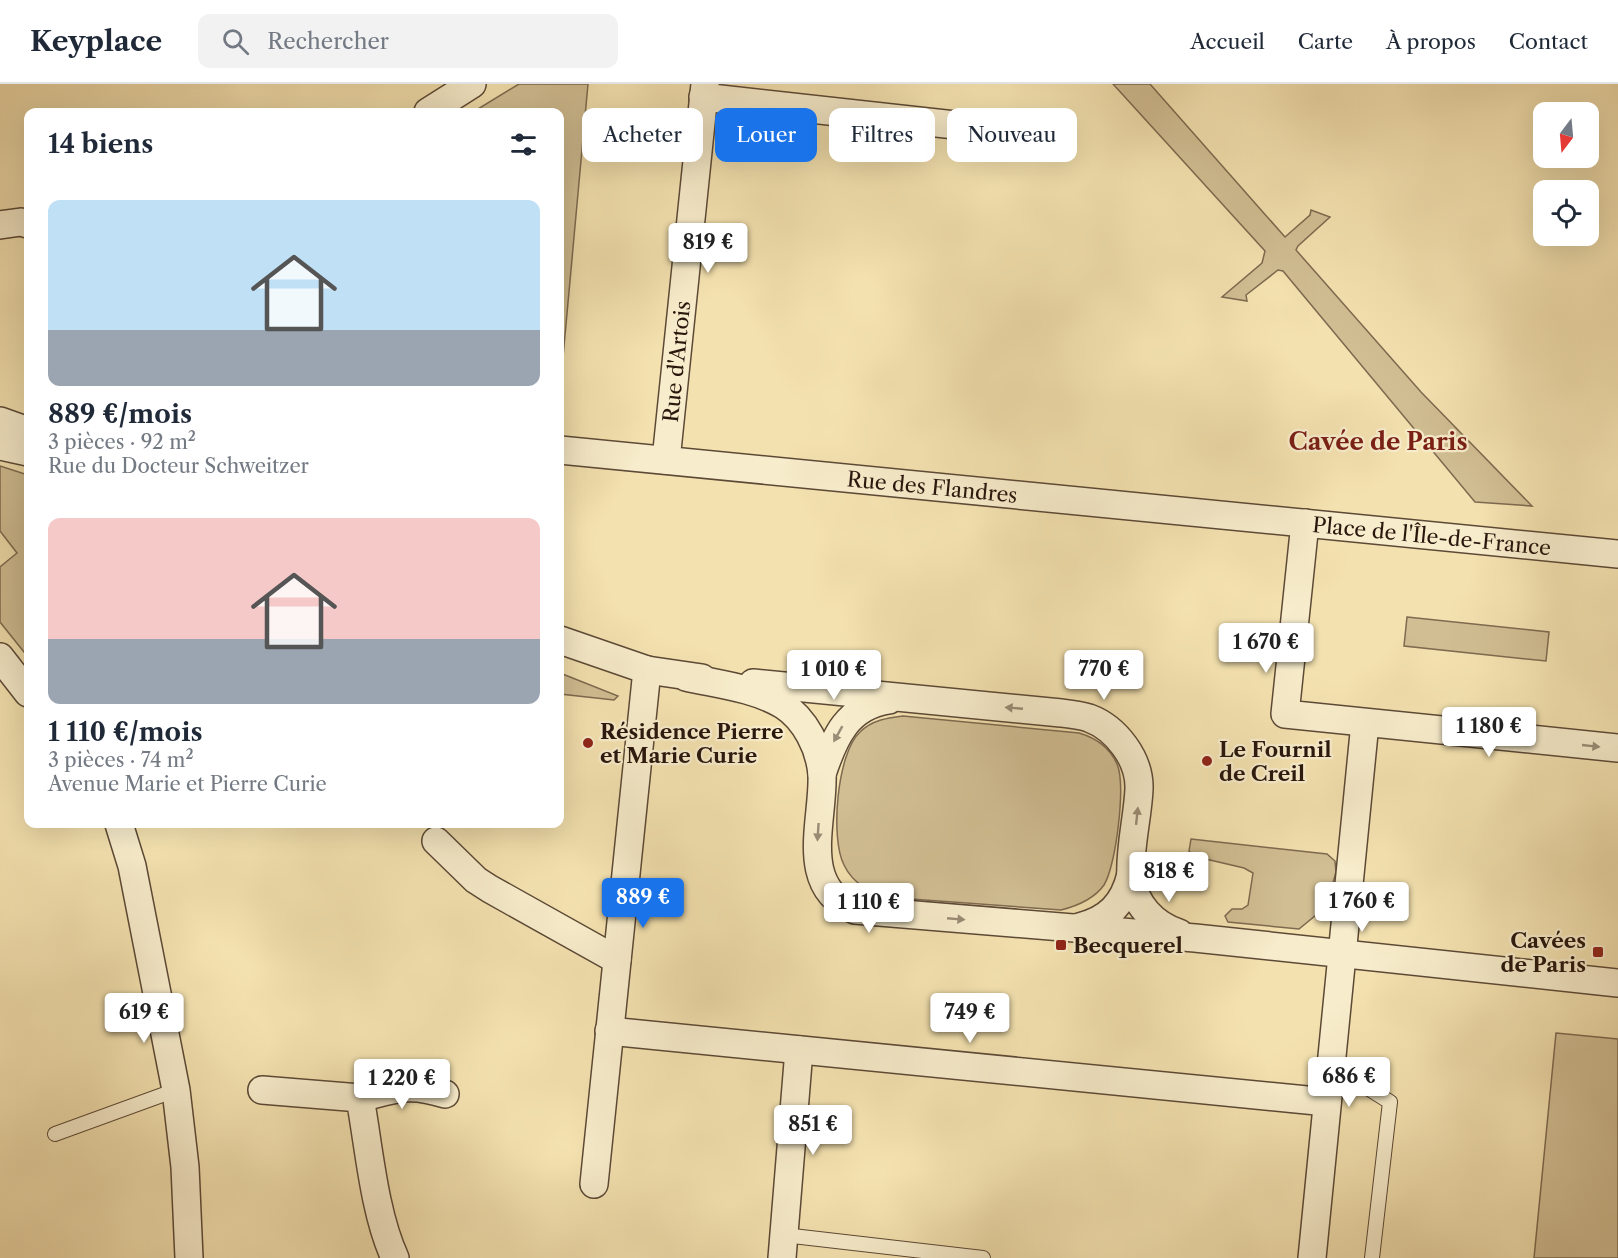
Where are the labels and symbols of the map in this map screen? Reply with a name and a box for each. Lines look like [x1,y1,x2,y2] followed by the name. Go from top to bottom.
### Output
[1533,102,1599,168] north arrow
[666,223,750,274] pin: 819 €
[657,300,695,424] street label: Rue d'Artois
[1288,427,1468,456] district label: Cavée de Paris
[846,466,1019,507] street label: Rue des Flandres
[1311,512,1552,560] street label: Place de l'Île-de-France
[1211,623,1321,674] pin: 1 670 €
[779,650,889,701] pin: 1 010 €
[1062,650,1146,701] pin: 770 €
[1005,703,1024,713] one-way arrow
[1434,707,1544,758] pin: 1 180 €
[600,719,783,768] place label: Résidence Pierre et Marie Curie
[833,725,843,742] one-way arrow
[581,736,595,750] marker: Résidence Pierre et Marie Curie
[1219,737,1332,786] place label: Le Fournil de Creil
[1581,741,1600,751] one-way arrow
[1200,754,1214,768] marker: Le Fournil de Creil
[1132,807,1142,826] one-way arrow
[813,823,822,842] one-way arrow
[1127,852,1211,903] pin: 818 €
[601,878,685,929] pin: 889 €
[1307,882,1417,933] pin: 1 760 €
[814,883,924,934] pin: 1 110 €
[947,914,966,924] one-way arrow
[1501,928,1586,977] place label: Cavées de Paris
[1073,933,1183,958] place label: Becquerel
[1054,938,1068,952] marker: Becquerel
[1591,945,1605,959] marker: Cavées de Paris
[102,993,186,1044] pin: 619 €
[928,993,1012,1044] pin: 749 €
[1307,1057,1391,1108] pin: 686 €
[347,1059,457,1110] pin: 1 220 €
[771,1105,855,1156] pin: 851 €

